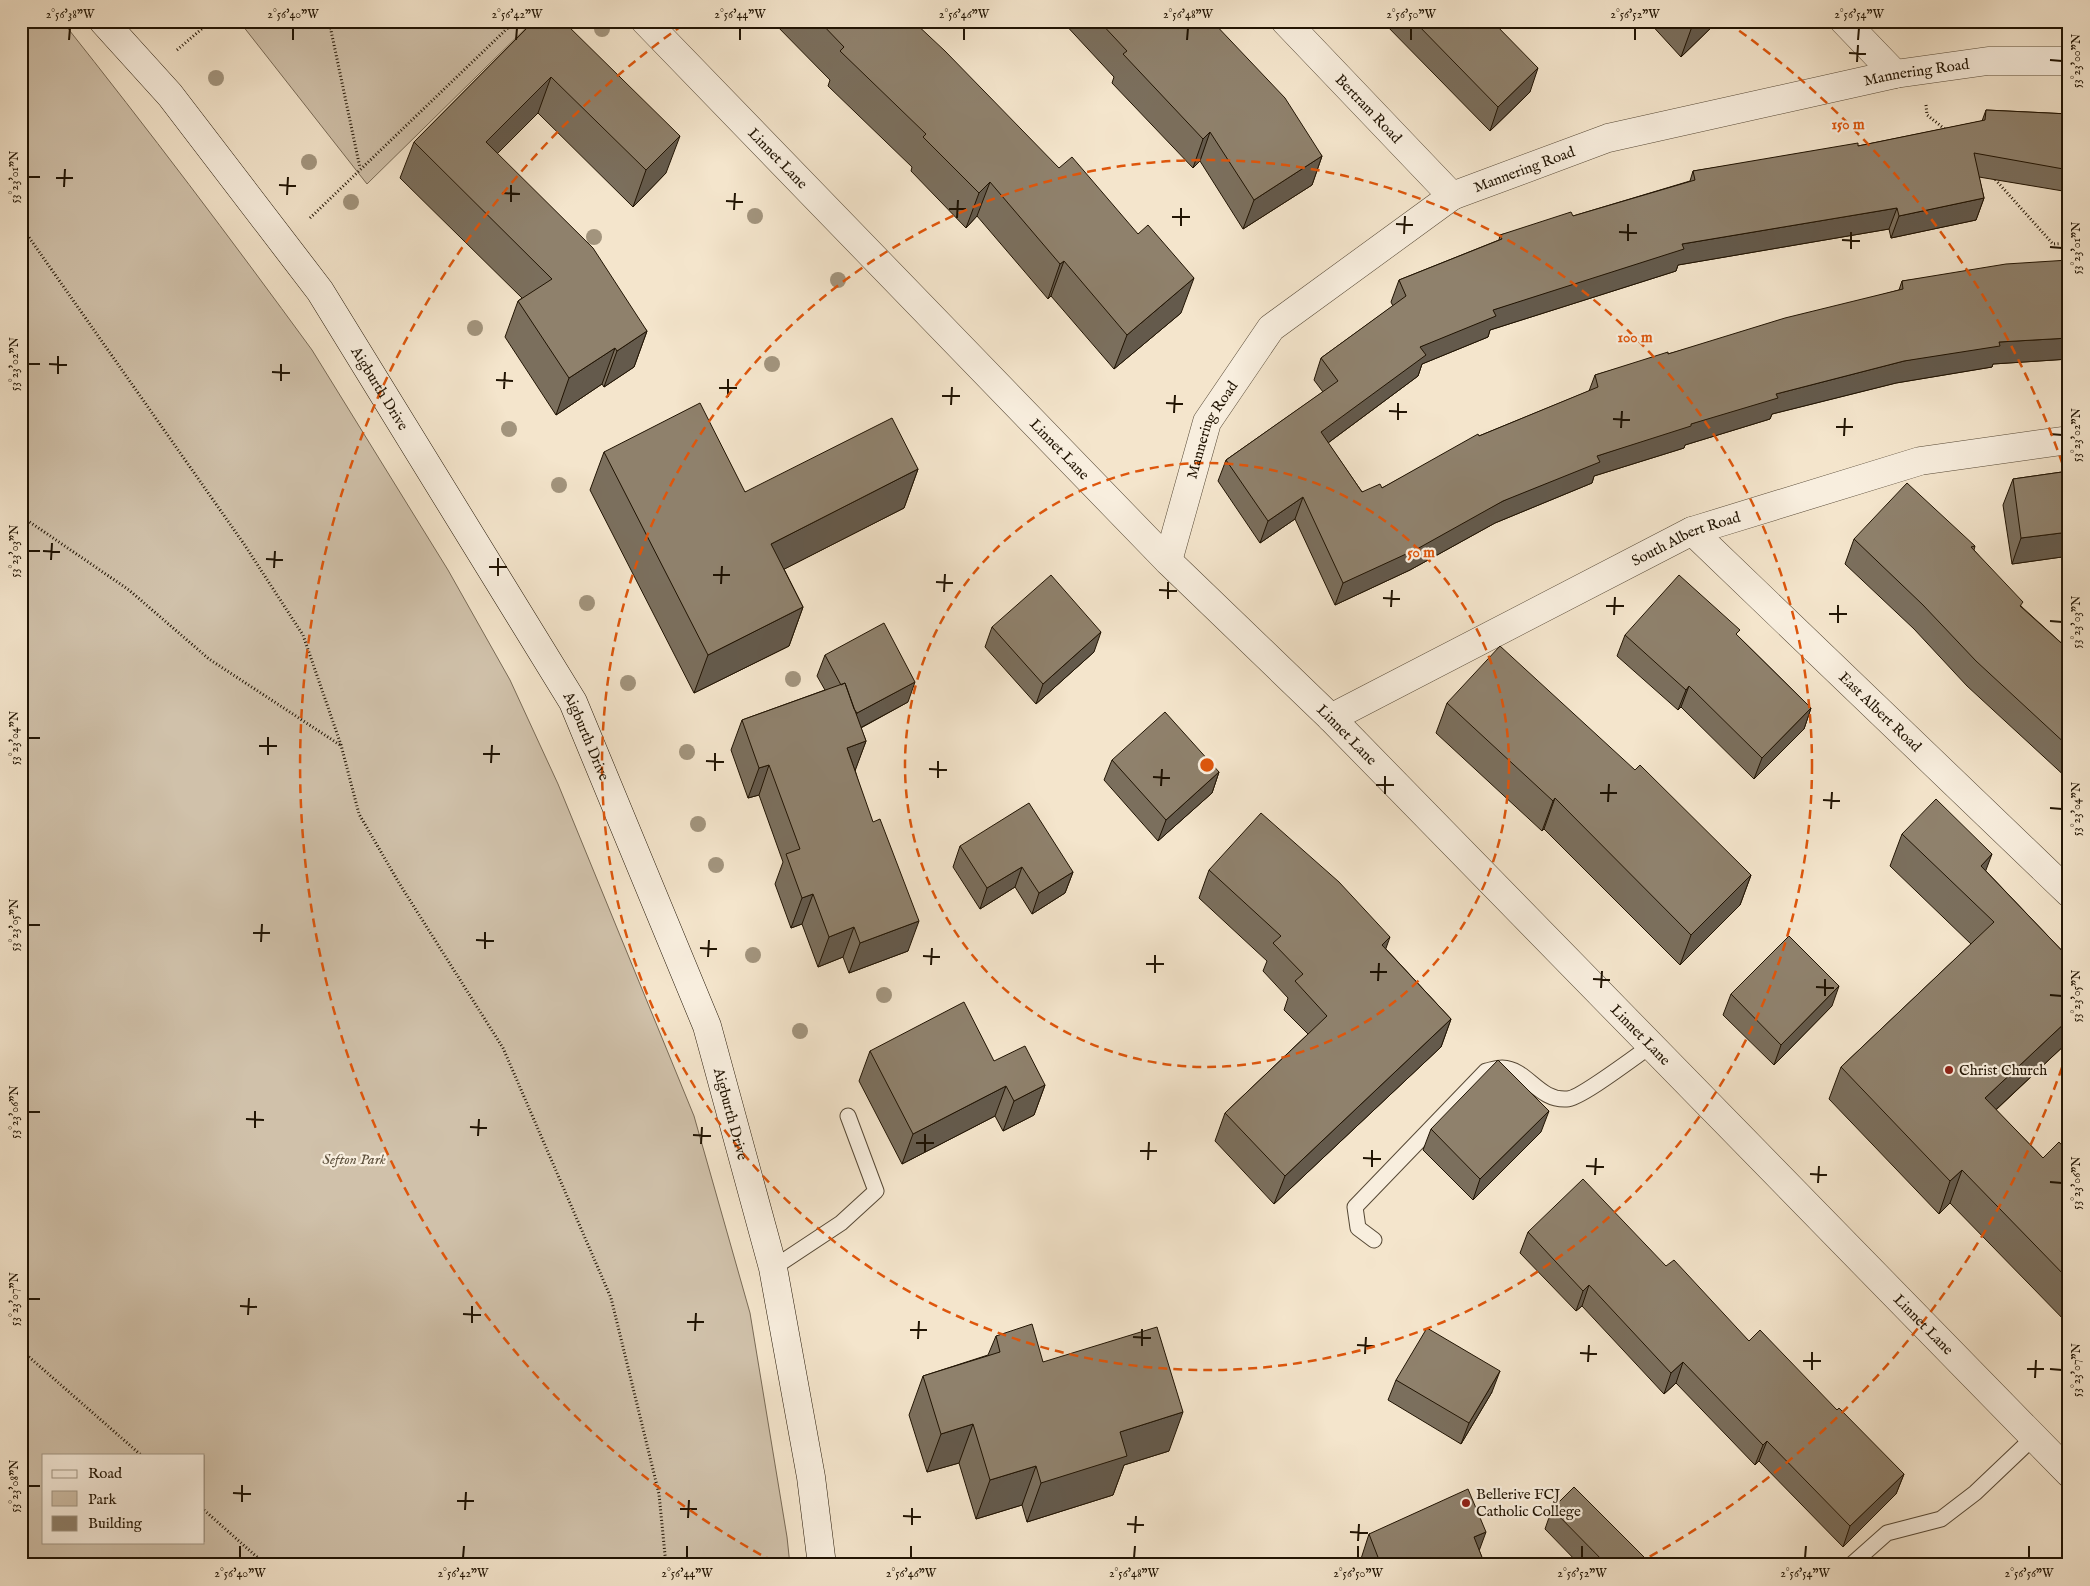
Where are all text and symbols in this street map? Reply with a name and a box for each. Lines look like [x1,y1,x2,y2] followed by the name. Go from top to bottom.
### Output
[46,7,95,22] text: 2°56'38"W
[267,7,319,22] text: 2°56'40"W
[491,7,543,22] text: 2°56'42"W
[714,7,766,22] text: 2°56'44"W
[939,7,990,22] text: 2°56'46"W
[1163,7,1214,22] text: 2°56'48"W
[1386,7,1436,22] text: 2°56'50"W
[1610,7,1660,22] text: 2°56'52"W
[1834,7,1884,22] text: 2°56'54"W
[2069,33,2084,88] text: 53°23'00"N
[1862,55,1971,91] street label: Mannering Road
[1331,70,1406,148] street label: Bertram Road
[1831,115,1865,134] text: 150 m
[744,124,812,193] street label: Linnet Lane
[1471,142,1578,197] street label: Mannering Road
[7,150,22,203] text: 53°23'01"N
[2069,221,2084,274] text: 53°23'01"N
[1617,328,1653,347] text: 100 m
[7,336,22,391] text: 53°23'02"N
[346,342,413,434] street label: Aigburth Drive
[1183,377,1243,481] street label: Mannering Road
[2069,407,2084,462] text: 53°23'02"N
[1025,415,1093,484] street label: Linnet Lane
[1628,507,1744,571] street label: South Albert Road
[7,524,22,577] text: 53°23'03"N
[1407,543,1435,562] text: 50 m
[2069,595,2084,648] text: 53°23'03"N
[1835,668,1926,757] street label: East Albert Road
[558,687,614,784] street label: Aigburth Drive
[1312,700,1381,769] street label: Linnet Lane
[7,710,22,765] text: 53°23'04"N
[1198,756,1216,774] centre of rings
[2069,781,2084,836] text: 53°23'04"N
[7,898,22,951] text: 53°23'05"N
[2069,969,2084,1022] text: 53°23'05"N
[1606,1001,1674,1070] street label: Linnet Lane
[1959,1061,2047,1080] place label: Christ Church
[1943,1064,1955,1076] marker: Christ Church
[709,1065,752,1162] street label: Aigburth Drive
[7,1085,22,1139] text: 53°23'06"N
[322,1150,386,1169] park label: Sefton Park
[2069,1156,2084,1210] text: 53°23'06"N
[7,1271,22,1326] text: 53°23'07"N
[1889,1290,1958,1359] street label: Linnet Lane
[2069,1342,2084,1397] text: 53°23'07"N
[42,1454,205,1544] legend
[7,1459,22,1513] text: 53°23'08"N
[88,1464,123,1483] text: Road
[1476,1485,1581,1521] place label: Bellerive FCJ Catholic College
[88,1490,118,1509] text: Park
[1460,1497,1472,1509] marker: Bellerive FCJ Catholic College
[88,1514,143,1533] text: Building
[214,1566,266,1581] text: 2°56'40"W
[437,1566,489,1581] text: 2°56'42"W
[661,1566,713,1581] text: 2°56'44"W
[886,1566,937,1581] text: 2°56'46"W
[1109,1566,1160,1581] text: 2°56'48"W
[1333,1566,1383,1581] text: 2°56'50"W
[1557,1566,1607,1581] text: 2°56'52"W
[1780,1566,1830,1581] text: 2°56'54"W
[2005,1566,2054,1581] text: 2°56'56"W

